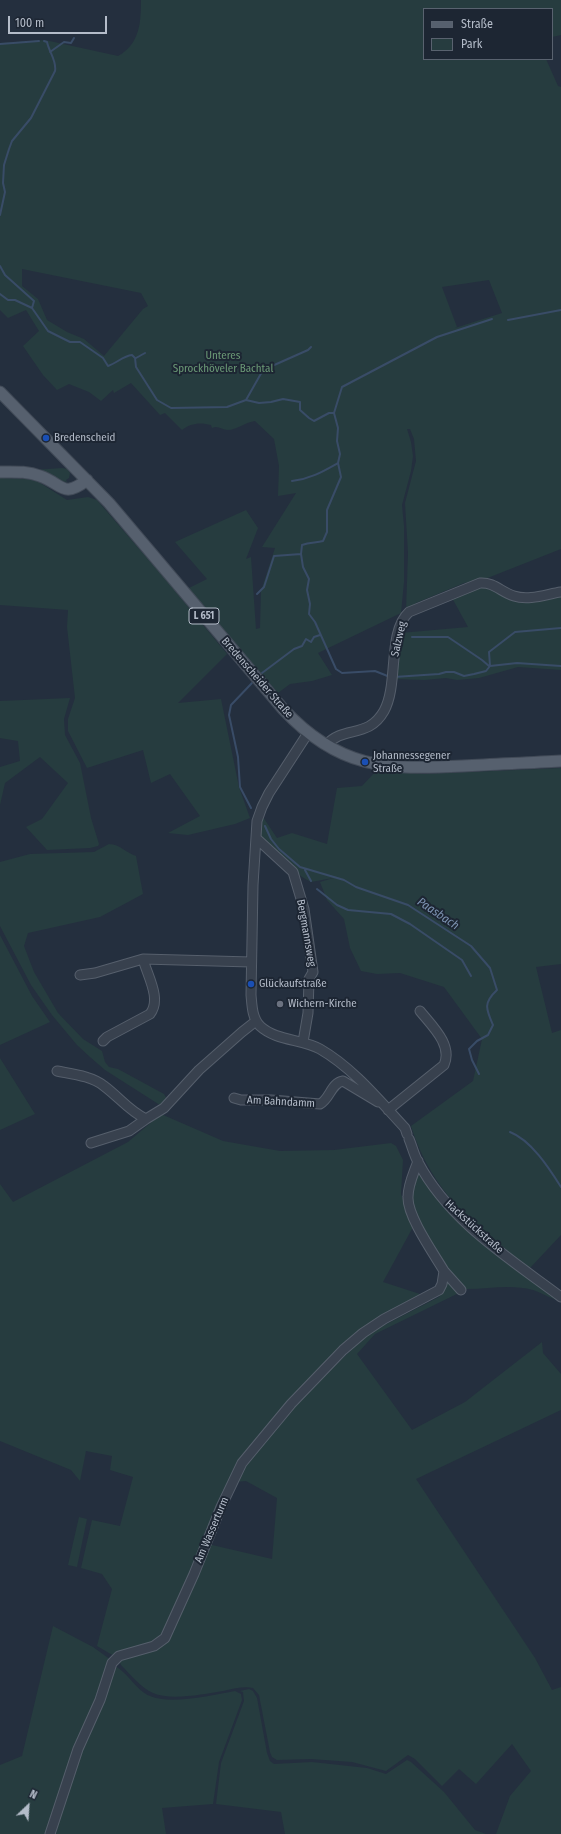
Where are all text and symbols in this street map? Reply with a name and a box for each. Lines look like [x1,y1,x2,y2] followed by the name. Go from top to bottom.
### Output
[10,8,109,34] scale bar
[423,8,553,60] legend
[15,16,44,30] text: 100 m
[461,17,493,31] text: Straße
[461,37,482,51] text: Park
[173,349,273,375] park label: Unteres Sprockhöveler Bachtal
[54,431,115,445] place label: Bredenscheid
[41,433,51,443] marker: Bredenscheid
[189,608,219,624] road number: L 651
[389,620,409,658] street label: Salzweg
[218,635,296,721] street label: Bredenscheider Straße
[373,749,450,775] place label: Johannessegener Straße
[360,757,370,767] marker: Johannessegener Straße
[414,895,462,933] water label: Paasbach
[294,898,318,968] street label: Bergmannsweg
[259,977,327,991] place label: Glückaufstraße
[246,979,256,989] marker: Glückaufstraße
[288,997,357,1011] place label: Wichern-Kirche
[275,999,285,1009] marker: Wichern-Kirche
[247,1094,315,1110] street label: Am Bahndamm
[442,1197,506,1257] street label: Hackstückstraße
[192,1495,232,1565] street label: Am Wasserturm
[8,1786,48,1826] north arrow
[28,1787,39,1802] text: N

